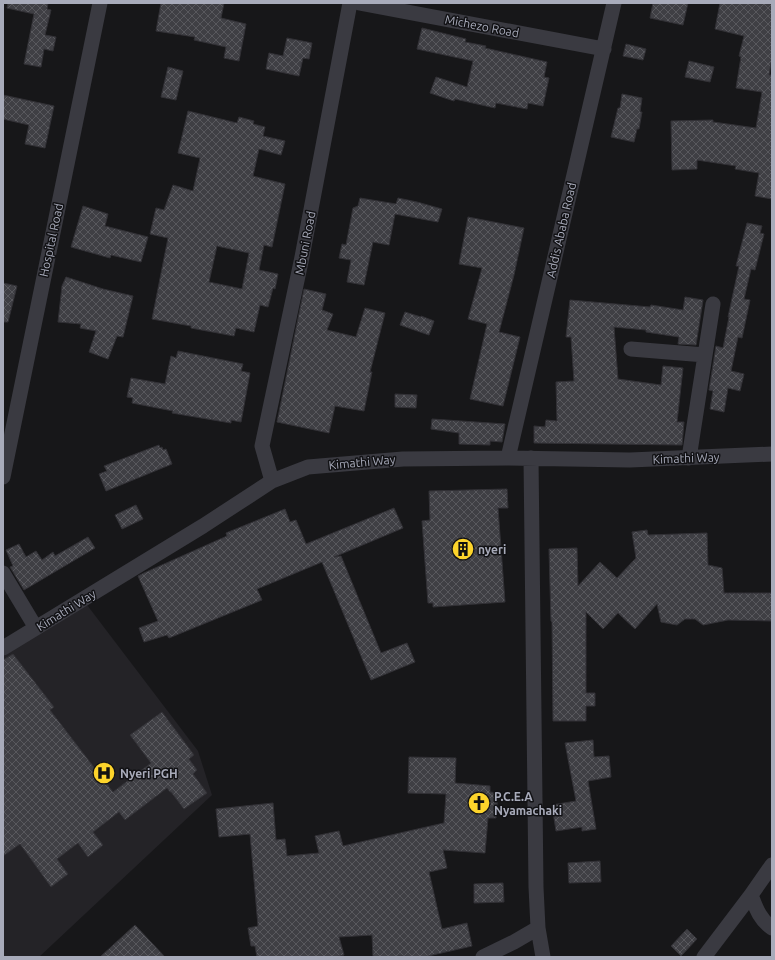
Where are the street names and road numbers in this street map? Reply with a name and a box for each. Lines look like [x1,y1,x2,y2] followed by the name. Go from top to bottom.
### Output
[444,12,520,40] street label: Michezo Road
[544,181,578,279] street label: Addis Ababa Road
[37,202,65,278] street label: Hospital Road
[292,210,318,276] street label: Mbuni Road
[652,450,720,466] street label: Kimathi Way
[328,453,396,471] street label: Kimathi Way
[34,587,98,633] street label: Kimathi Way

